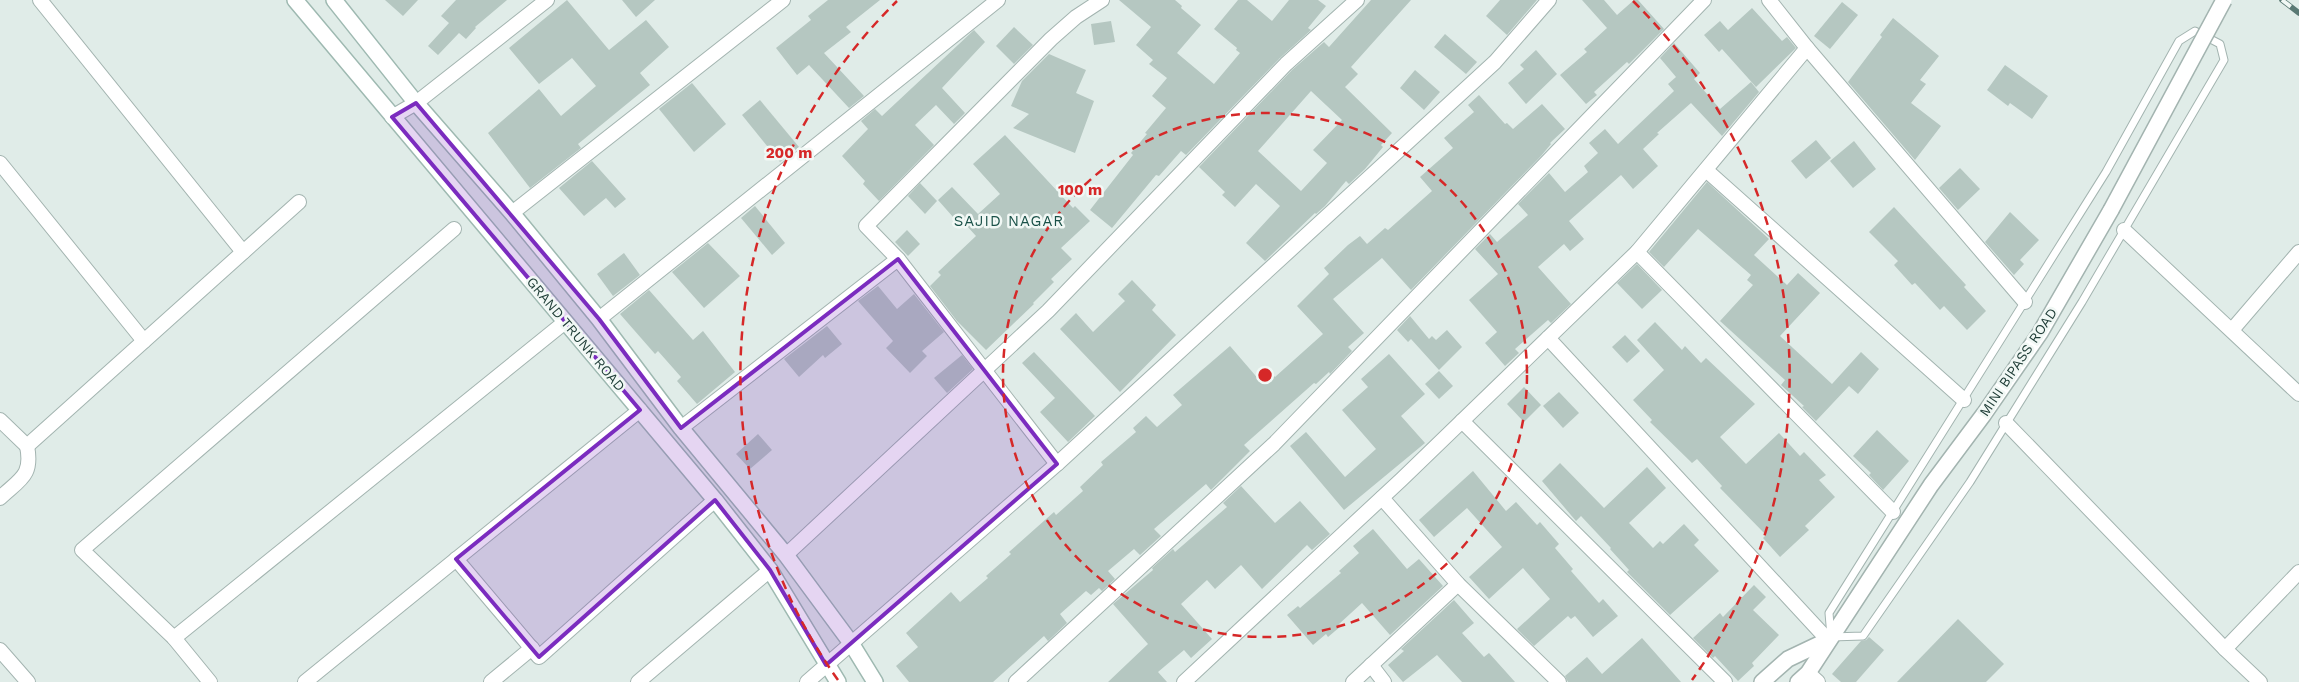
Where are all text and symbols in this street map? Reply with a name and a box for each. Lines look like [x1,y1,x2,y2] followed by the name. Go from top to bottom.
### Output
[766,144,812,162] text: 200 m
[1058,181,1102,199] text: 100 m
[954,212,1064,230] district label: SAJID NAGAR
[524,274,628,394] street label: GRAND TRUNK ROAD
[1976,305,2060,419] street label: MINI BIPASS ROAD
[1256,366,1274,384] centre of rings

